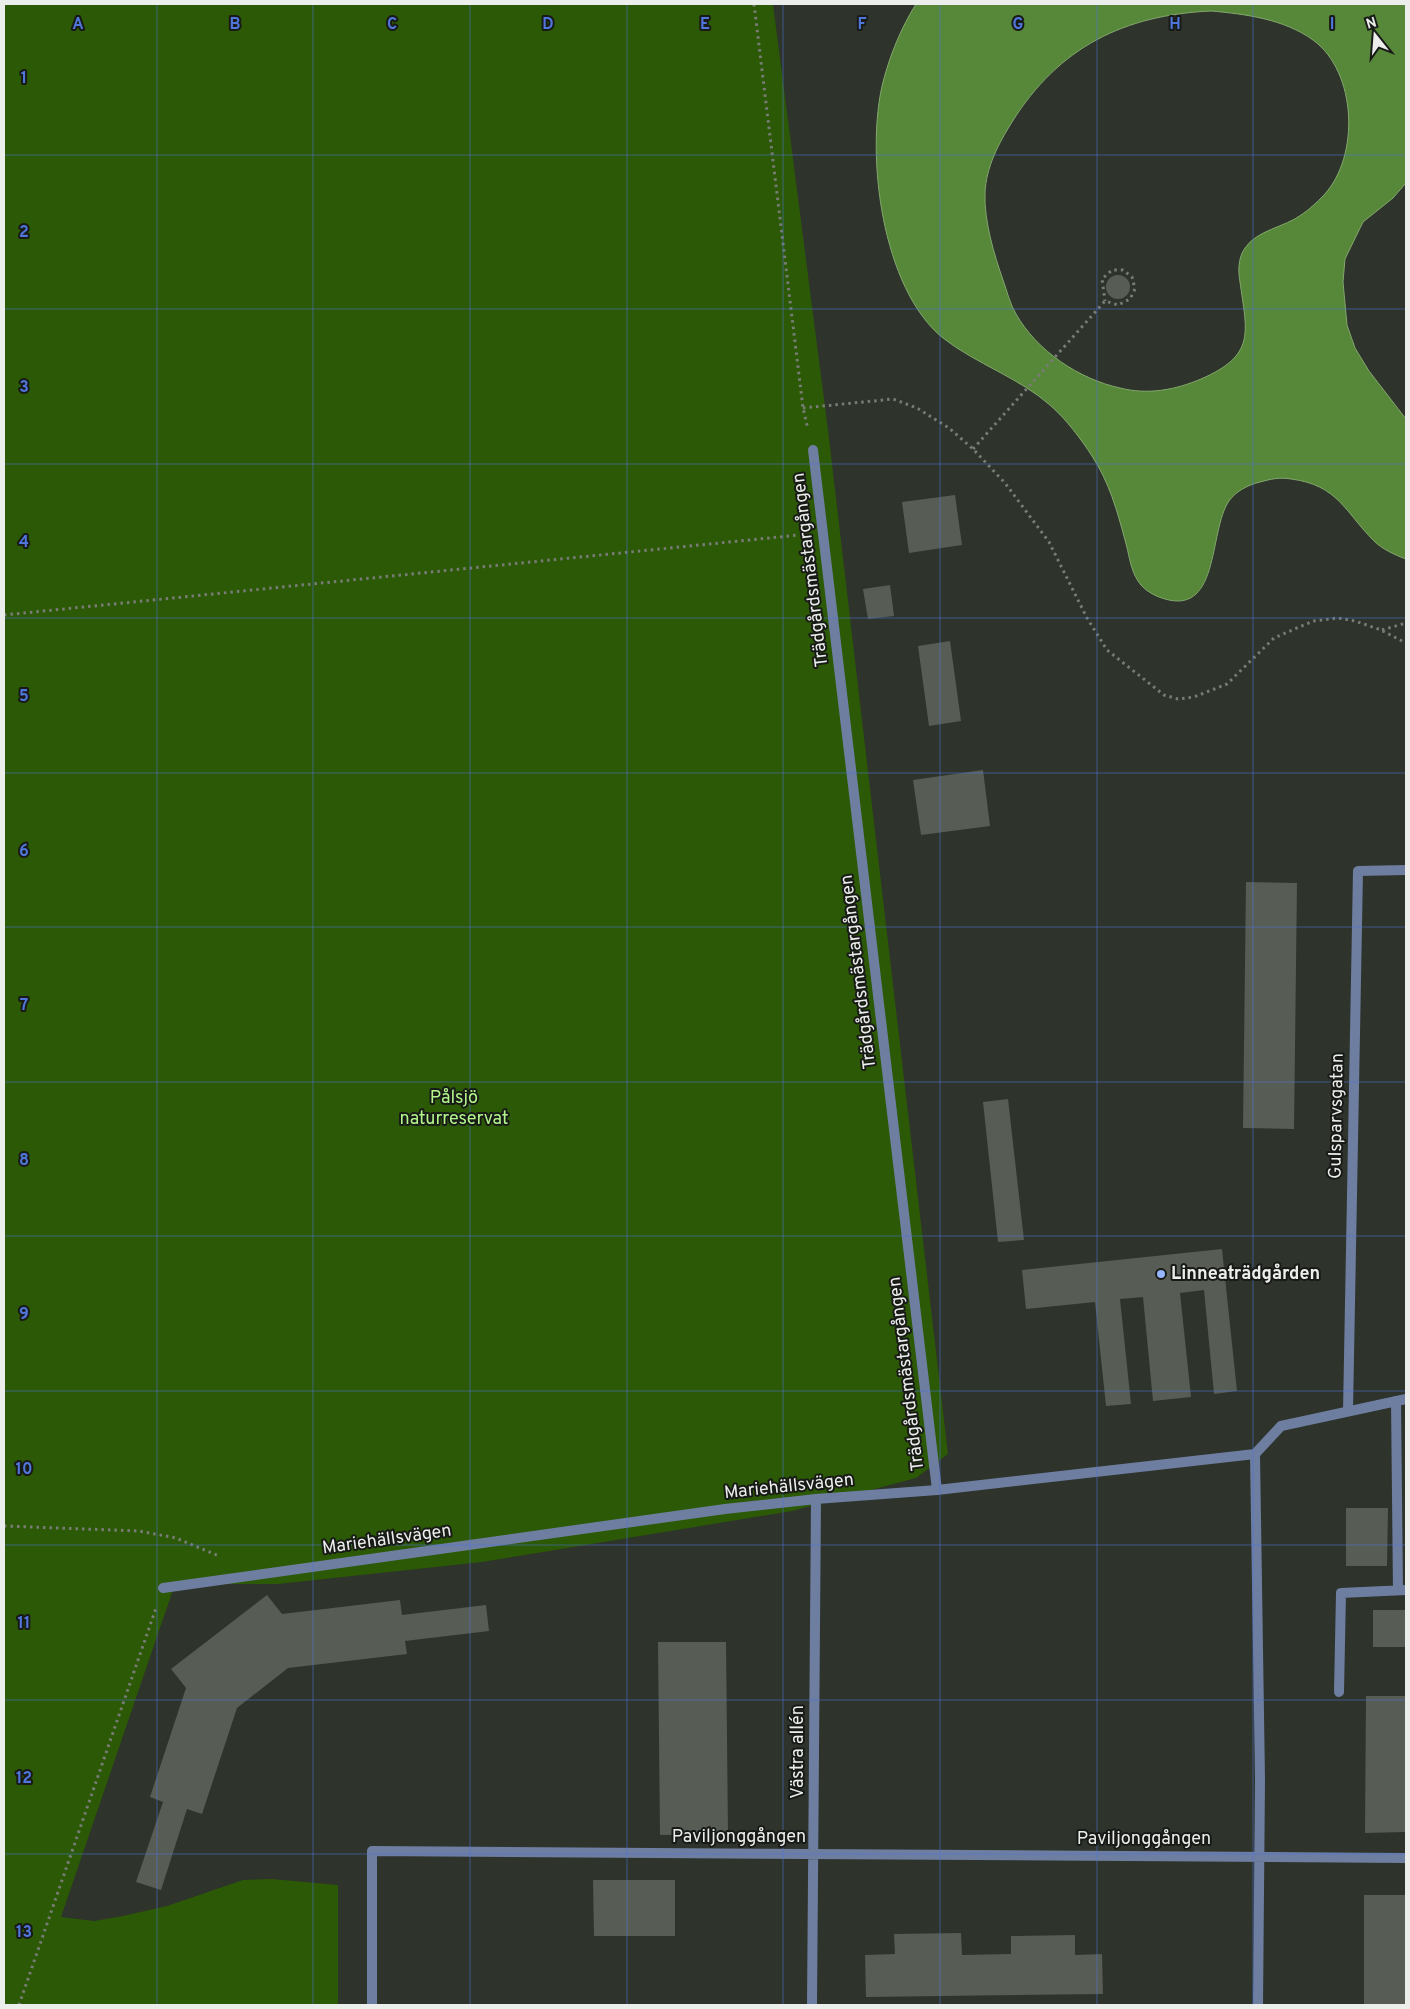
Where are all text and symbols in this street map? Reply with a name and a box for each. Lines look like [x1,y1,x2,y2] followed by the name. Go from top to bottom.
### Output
[1350,10,1400,60] north arrow
[1364,14,1379,34] text: N
[72,15,84,35] text: A
[229,15,241,35] text: B
[387,15,397,35] text: C
[542,15,554,35] text: D
[700,15,710,35] text: E
[857,15,867,35] text: F
[1013,15,1023,35] text: G
[1169,15,1181,35] text: H
[1330,15,1334,35] text: I
[21,69,27,89] text: 1
[19,223,29,243] text: 2
[19,378,29,398] text: 3
[788,471,834,669] street label: Trädgårdsmästargången
[19,533,29,553] text: 4
[19,687,29,707] text: 5
[19,842,29,862] text: 6
[836,873,882,1071] street label: Trädgårdsmästargången
[20,996,28,1016] text: 7
[1324,1053,1350,1179] street label: Gulsparvsgatan
[399,1087,509,1131] park label: Pålsjö naturreservat
[19,1151,29,1171] text: 8
[1171,1263,1320,1286] place label: Linneaträdgården
[1155,1268,1167,1280] marker: Linneaträdgården
[884,1275,930,1473] street label: Trädgårdsmästargången
[19,1305,29,1325] text: 9
[16,1460,32,1480] text: 10
[723,1469,855,1505] street label: Mariehällsvägen
[321,1520,453,1560] street label: Mariehällsvägen
[18,1614,30,1634] text: 11
[787,1705,810,1799] street label: Västra allén
[16,1769,32,1789] text: 12
[672,1826,806,1849] street label: Paviljonggången
[1077,1828,1211,1851] street label: Paviljonggången
[16,1923,32,1943] text: 13

